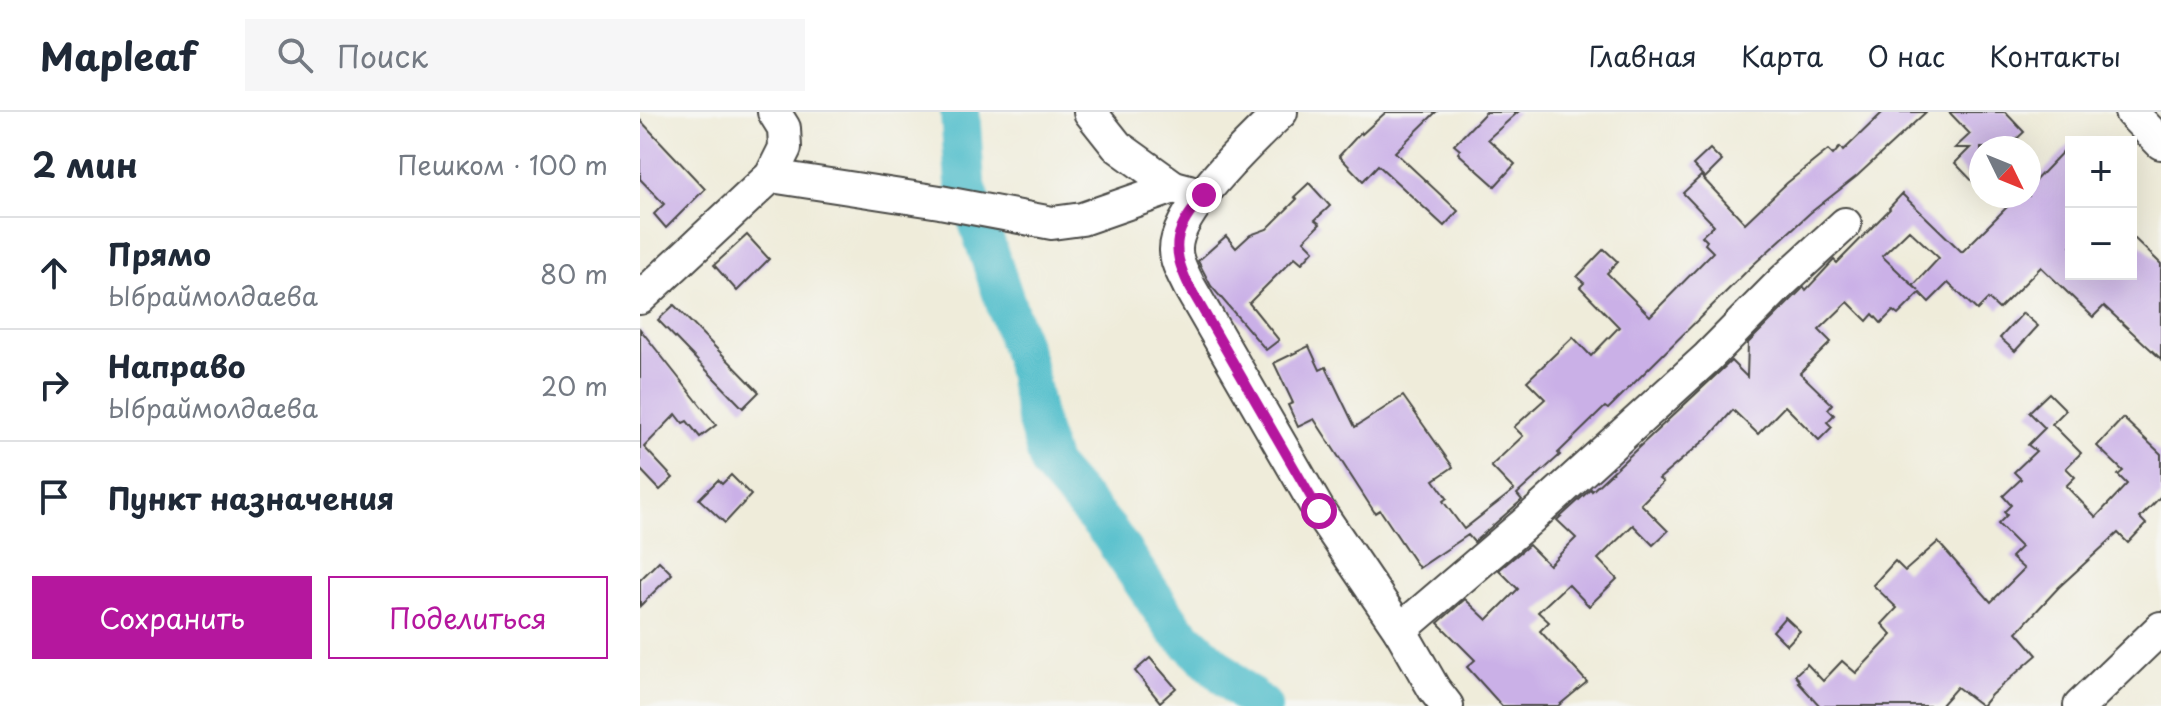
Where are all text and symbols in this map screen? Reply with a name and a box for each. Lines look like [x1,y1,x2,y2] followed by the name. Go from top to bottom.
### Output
[245,19,805,91] search box
[40,27,197,84] text: Mapleaf
[273,33,317,77] icon: search
[337,33,428,78] text: Поиск
[1589,34,1697,77] text: Главная
[1741,34,1823,77] text: Карта
[1867,34,1945,77] text: О нас
[1989,34,2121,77] text: Контакты
[1969,136,2041,208] north arrow
[2065,136,2137,280] map controls
[2065,136,2137,208] button: +
[32,138,138,190] text: 2 мин
[398,145,608,184] text: Пешком · 100 m
[1186,177,1222,213] route end
[2065,208,2137,280] button: −
[108,231,211,276] text: Прямо
[32,251,76,295] icon: ahead
[540,254,608,293] text: 80 m
[108,276,318,315] text: Ыбраймолдаева
[108,343,246,388] text: Направо
[32,363,76,407] icon: right
[541,366,608,405] text: 20 m
[108,388,318,427] text: Ыбраймолдаева
[32,475,76,519] icon: arrive
[108,475,394,520] text: Пункт назначения
[1301,493,1337,529] route start
[32,576,312,659] button: Сохранить
[328,576,608,659] button: Поделиться

